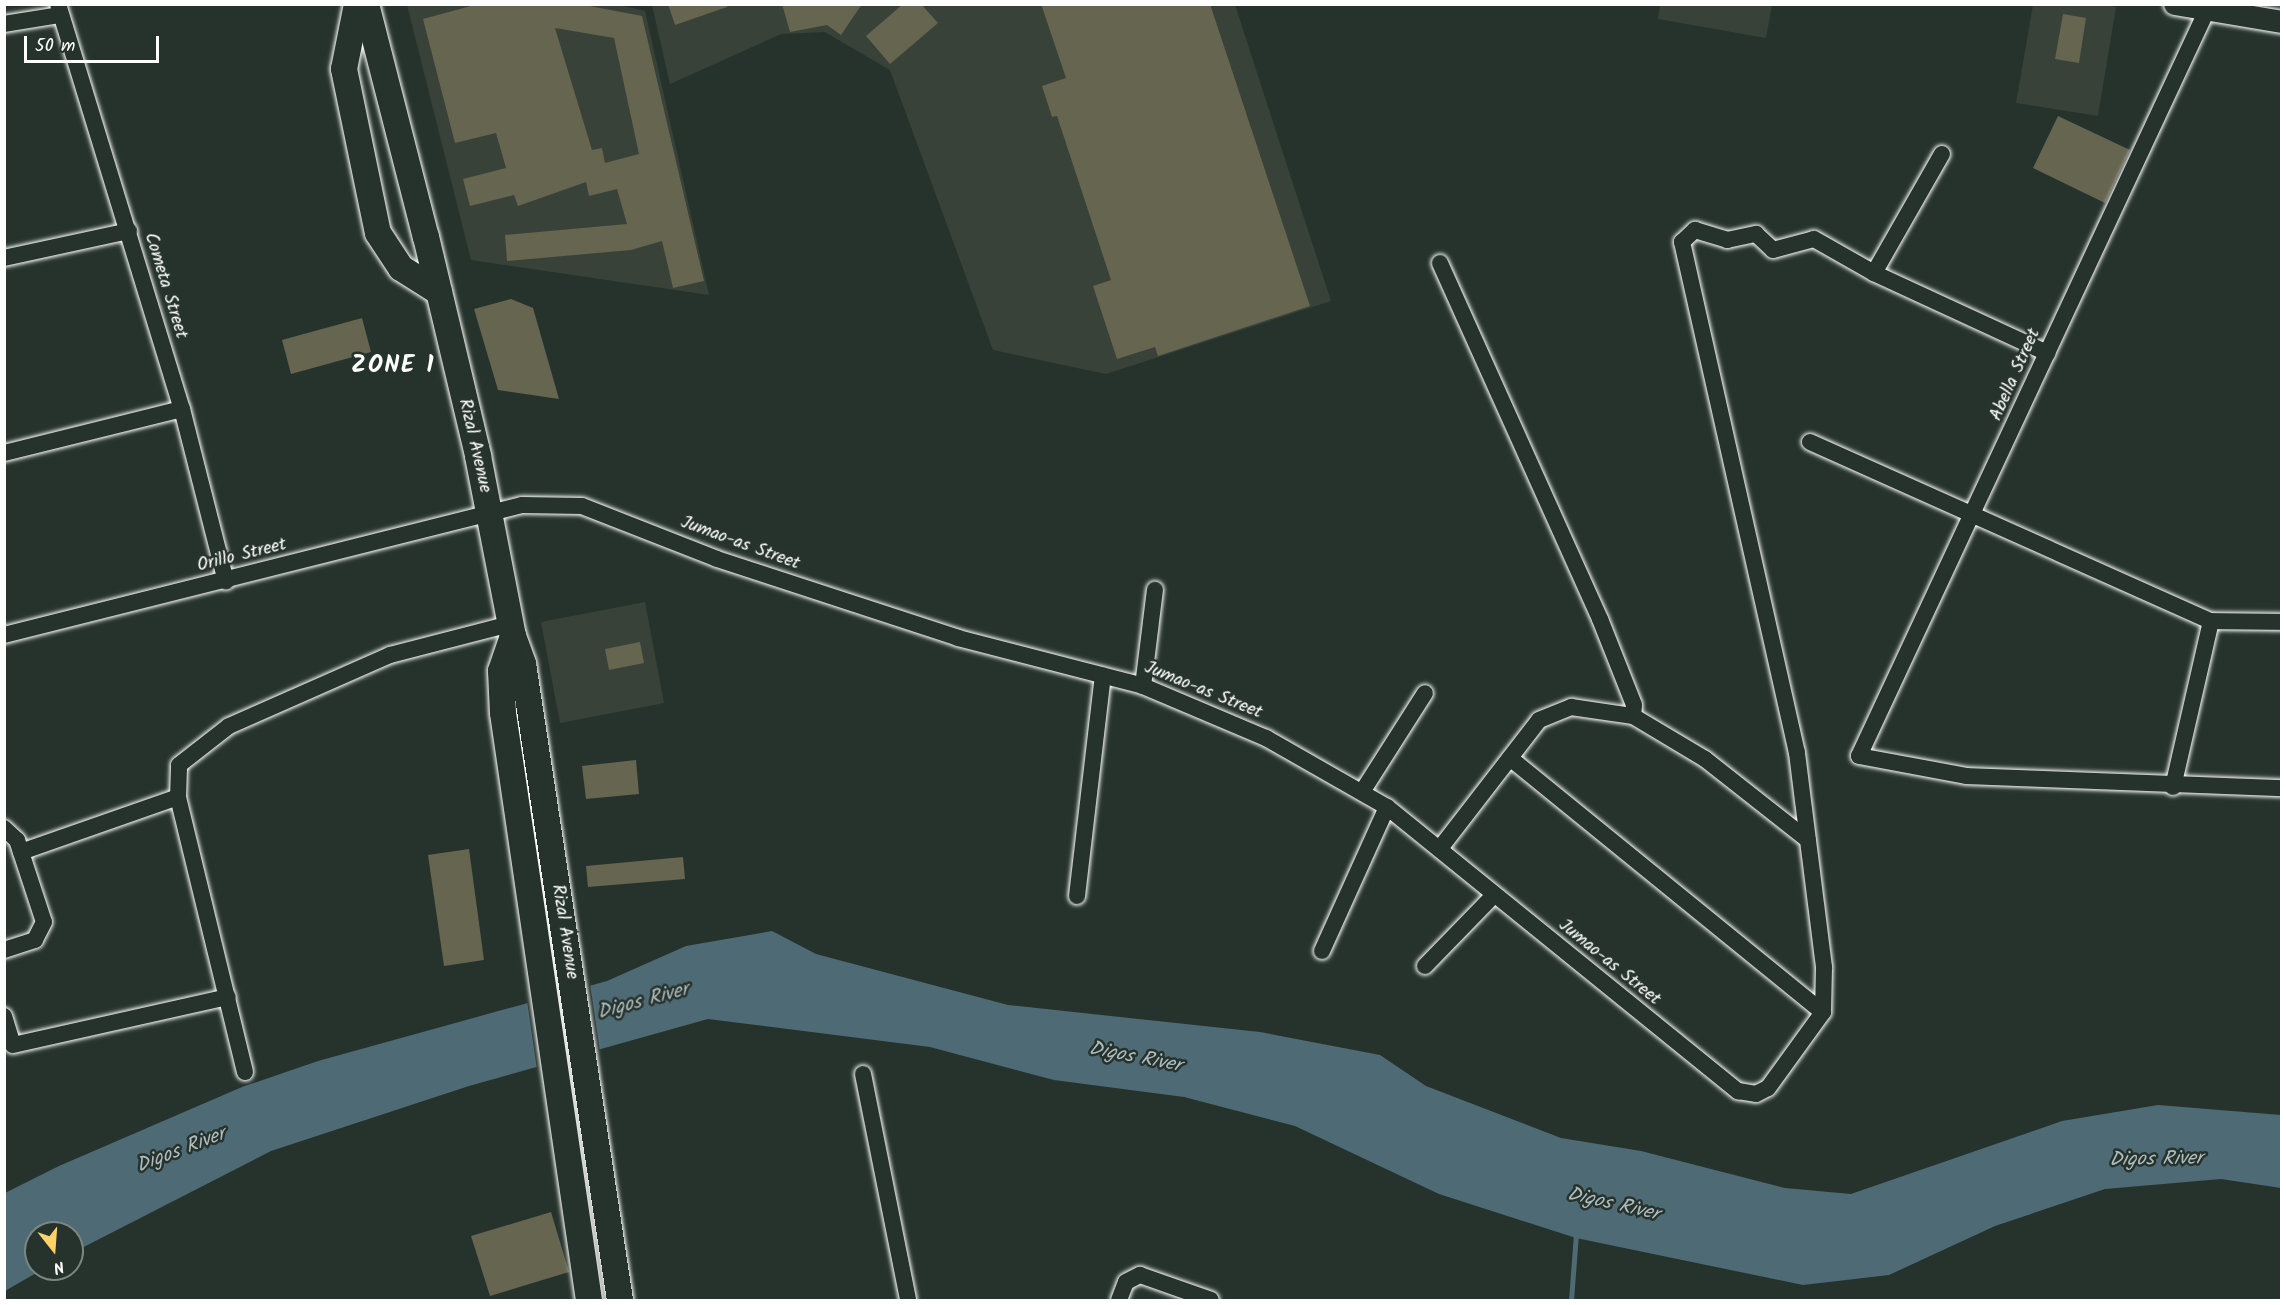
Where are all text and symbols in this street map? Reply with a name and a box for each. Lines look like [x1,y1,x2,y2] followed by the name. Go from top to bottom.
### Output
[27,24,162,62] scale bar
[35,32,75,61] text: 50 m
[139,230,191,342] street label: Cometa Street
[1986,326,2046,424] street label: Abella Street
[351,352,435,380] district label: ZONE 1
[453,397,495,495] street label: Rizal Avenue
[677,512,803,576] street label: Jumao-as Street
[195,534,289,578] street label: Orillo Street
[1141,658,1265,724] street label: Jumao-as Street
[546,883,582,981] street label: Rizal Avenue
[1554,915,1664,1011] street label: Jumao-as Street
[595,978,691,1026] water label: Digos River
[1087,1037,1183,1079] water label: Digos River
[133,1123,229,1179] water label: Digos River
[2109,1147,2203,1173] water label: Digos River
[1565,1183,1661,1227] water label: Digos River
[24,1221,84,1281] north arrow
[50,1253,67,1280] text: N

